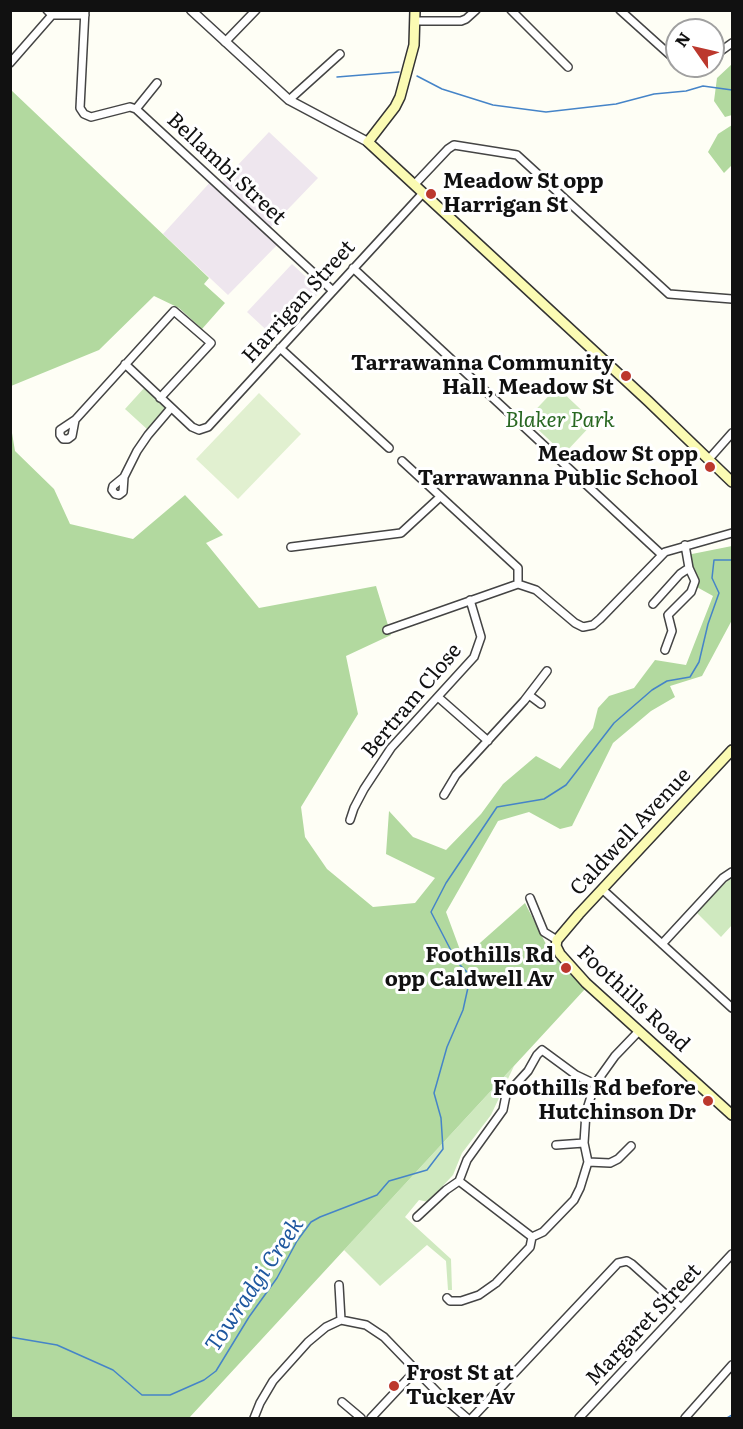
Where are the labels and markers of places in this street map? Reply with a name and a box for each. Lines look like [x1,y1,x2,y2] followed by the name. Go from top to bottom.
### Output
[443,169,604,219] place label: Meadow St opp Harrigan St
[424,187,438,201] marker: Meadow St opp Harrigan St
[351,351,614,401] place label: Tarrawanna Community Hall, Meadow St
[619,369,633,383] marker: Tarrawanna Community Hall, Meadow St
[418,442,698,492] place label: Meadow St opp Tarrawanna Public School
[703,460,717,474] marker: Meadow St opp Tarrawanna Public School
[385,943,554,993] place label: Foothills Rd opp Caldwell Av
[559,961,573,975] marker: Foothills Rd opp Caldwell Av
[493,1076,696,1126] place label: Foothills Rd before Hutchinson Dr
[701,1094,715,1108] marker: Foothills Rd before Hutchinson Dr
[406,1361,515,1411] place label: Frost St at Tucker Av
[387,1379,401,1393] marker: Frost St at Tucker Av

